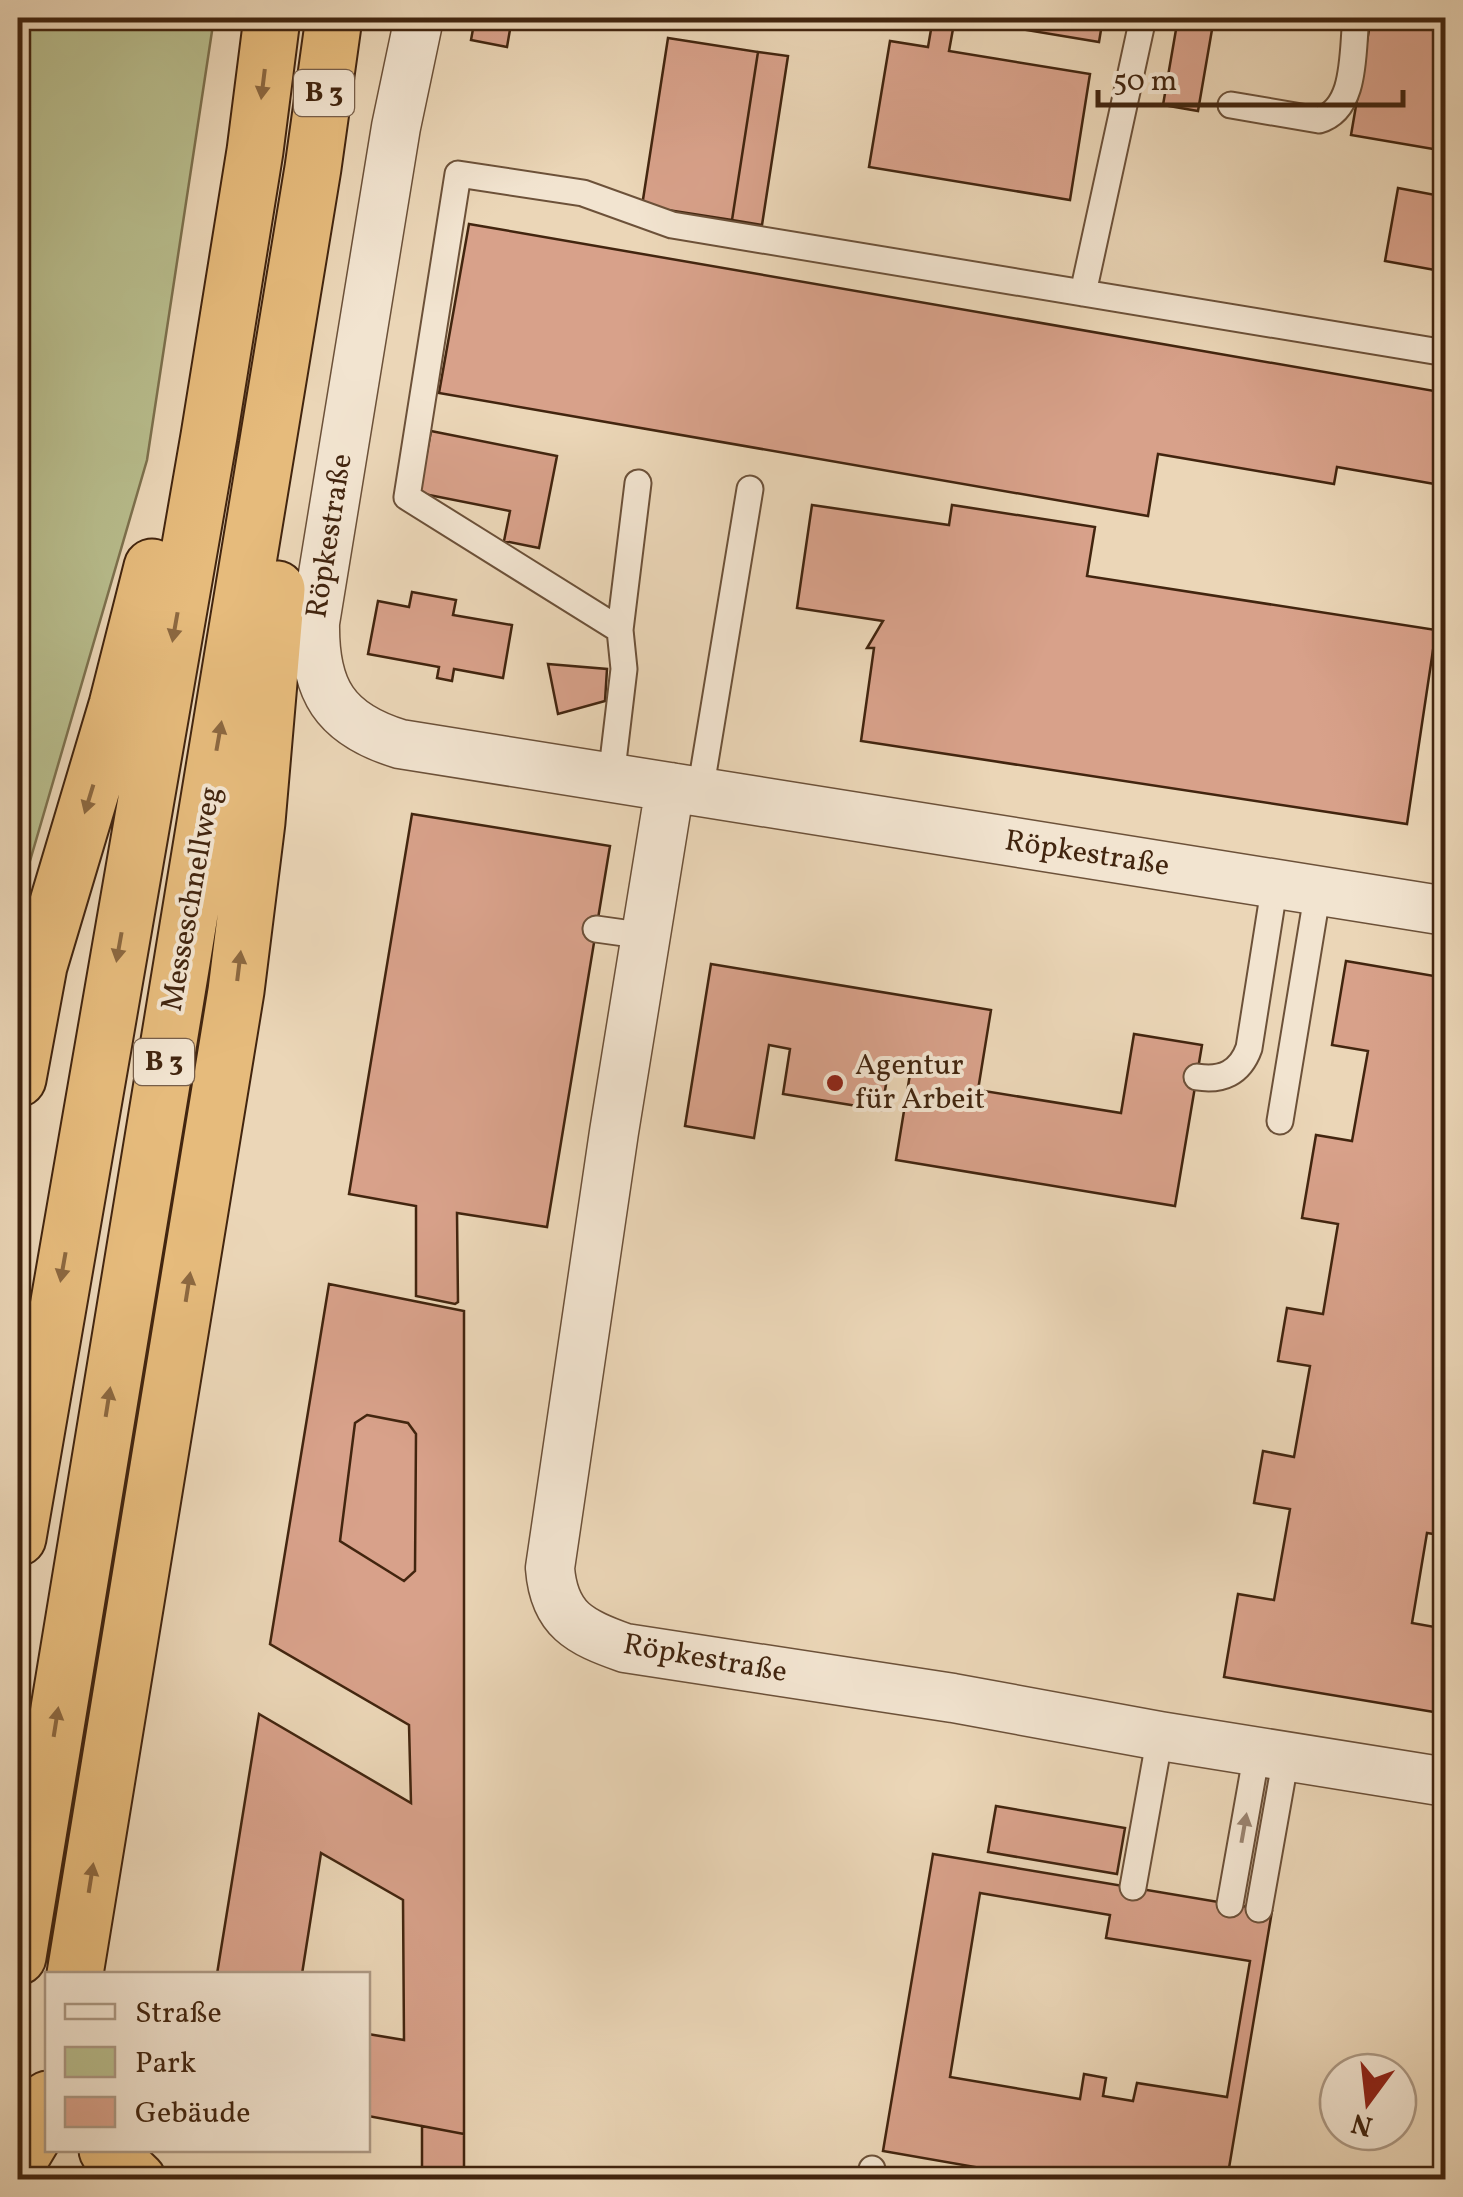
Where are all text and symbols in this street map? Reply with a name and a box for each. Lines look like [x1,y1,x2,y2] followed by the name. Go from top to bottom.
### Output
[1098,45,1403,107] scale bar
[1113,61,1177,103] text: 50 m
[255,69,271,101] one-way arrow
[294,70,354,116] road number: B 3
[296,451,364,621] street label: Röpkestraße
[167,612,182,643] one-way arrow
[212,720,227,751] one-way arrow
[152,783,232,1015] street label: Messeschnellweg
[81,784,96,814] one-way arrow
[1002,820,1172,888] street label: Röpkestraße
[111,932,126,963] one-way arrow
[231,949,247,981] one-way arrow
[134,1039,194,1085] road number: B 3
[855,1045,985,1121] place label: Agentur für Arbeit
[824,1072,846,1094] marker: Agentur für Arbeit
[55,1252,70,1284] one-way arrow
[181,1270,197,1302] one-way arrow
[100,1385,116,1417] one-way arrow
[620,1624,790,1694] street label: Röpkestraße
[48,1706,64,1738] one-way arrow
[1237,1811,1252,1843] one-way arrow
[84,1862,99,1894] one-way arrow
[45,1972,370,2152] legend
[135,1993,222,2035] text: Straße
[135,2043,196,2085] text: Park
[1318,2052,1418,2152] north arrow
[135,2093,251,2135] text: Gebäude
[1347,2102,1377,2145] text: N

